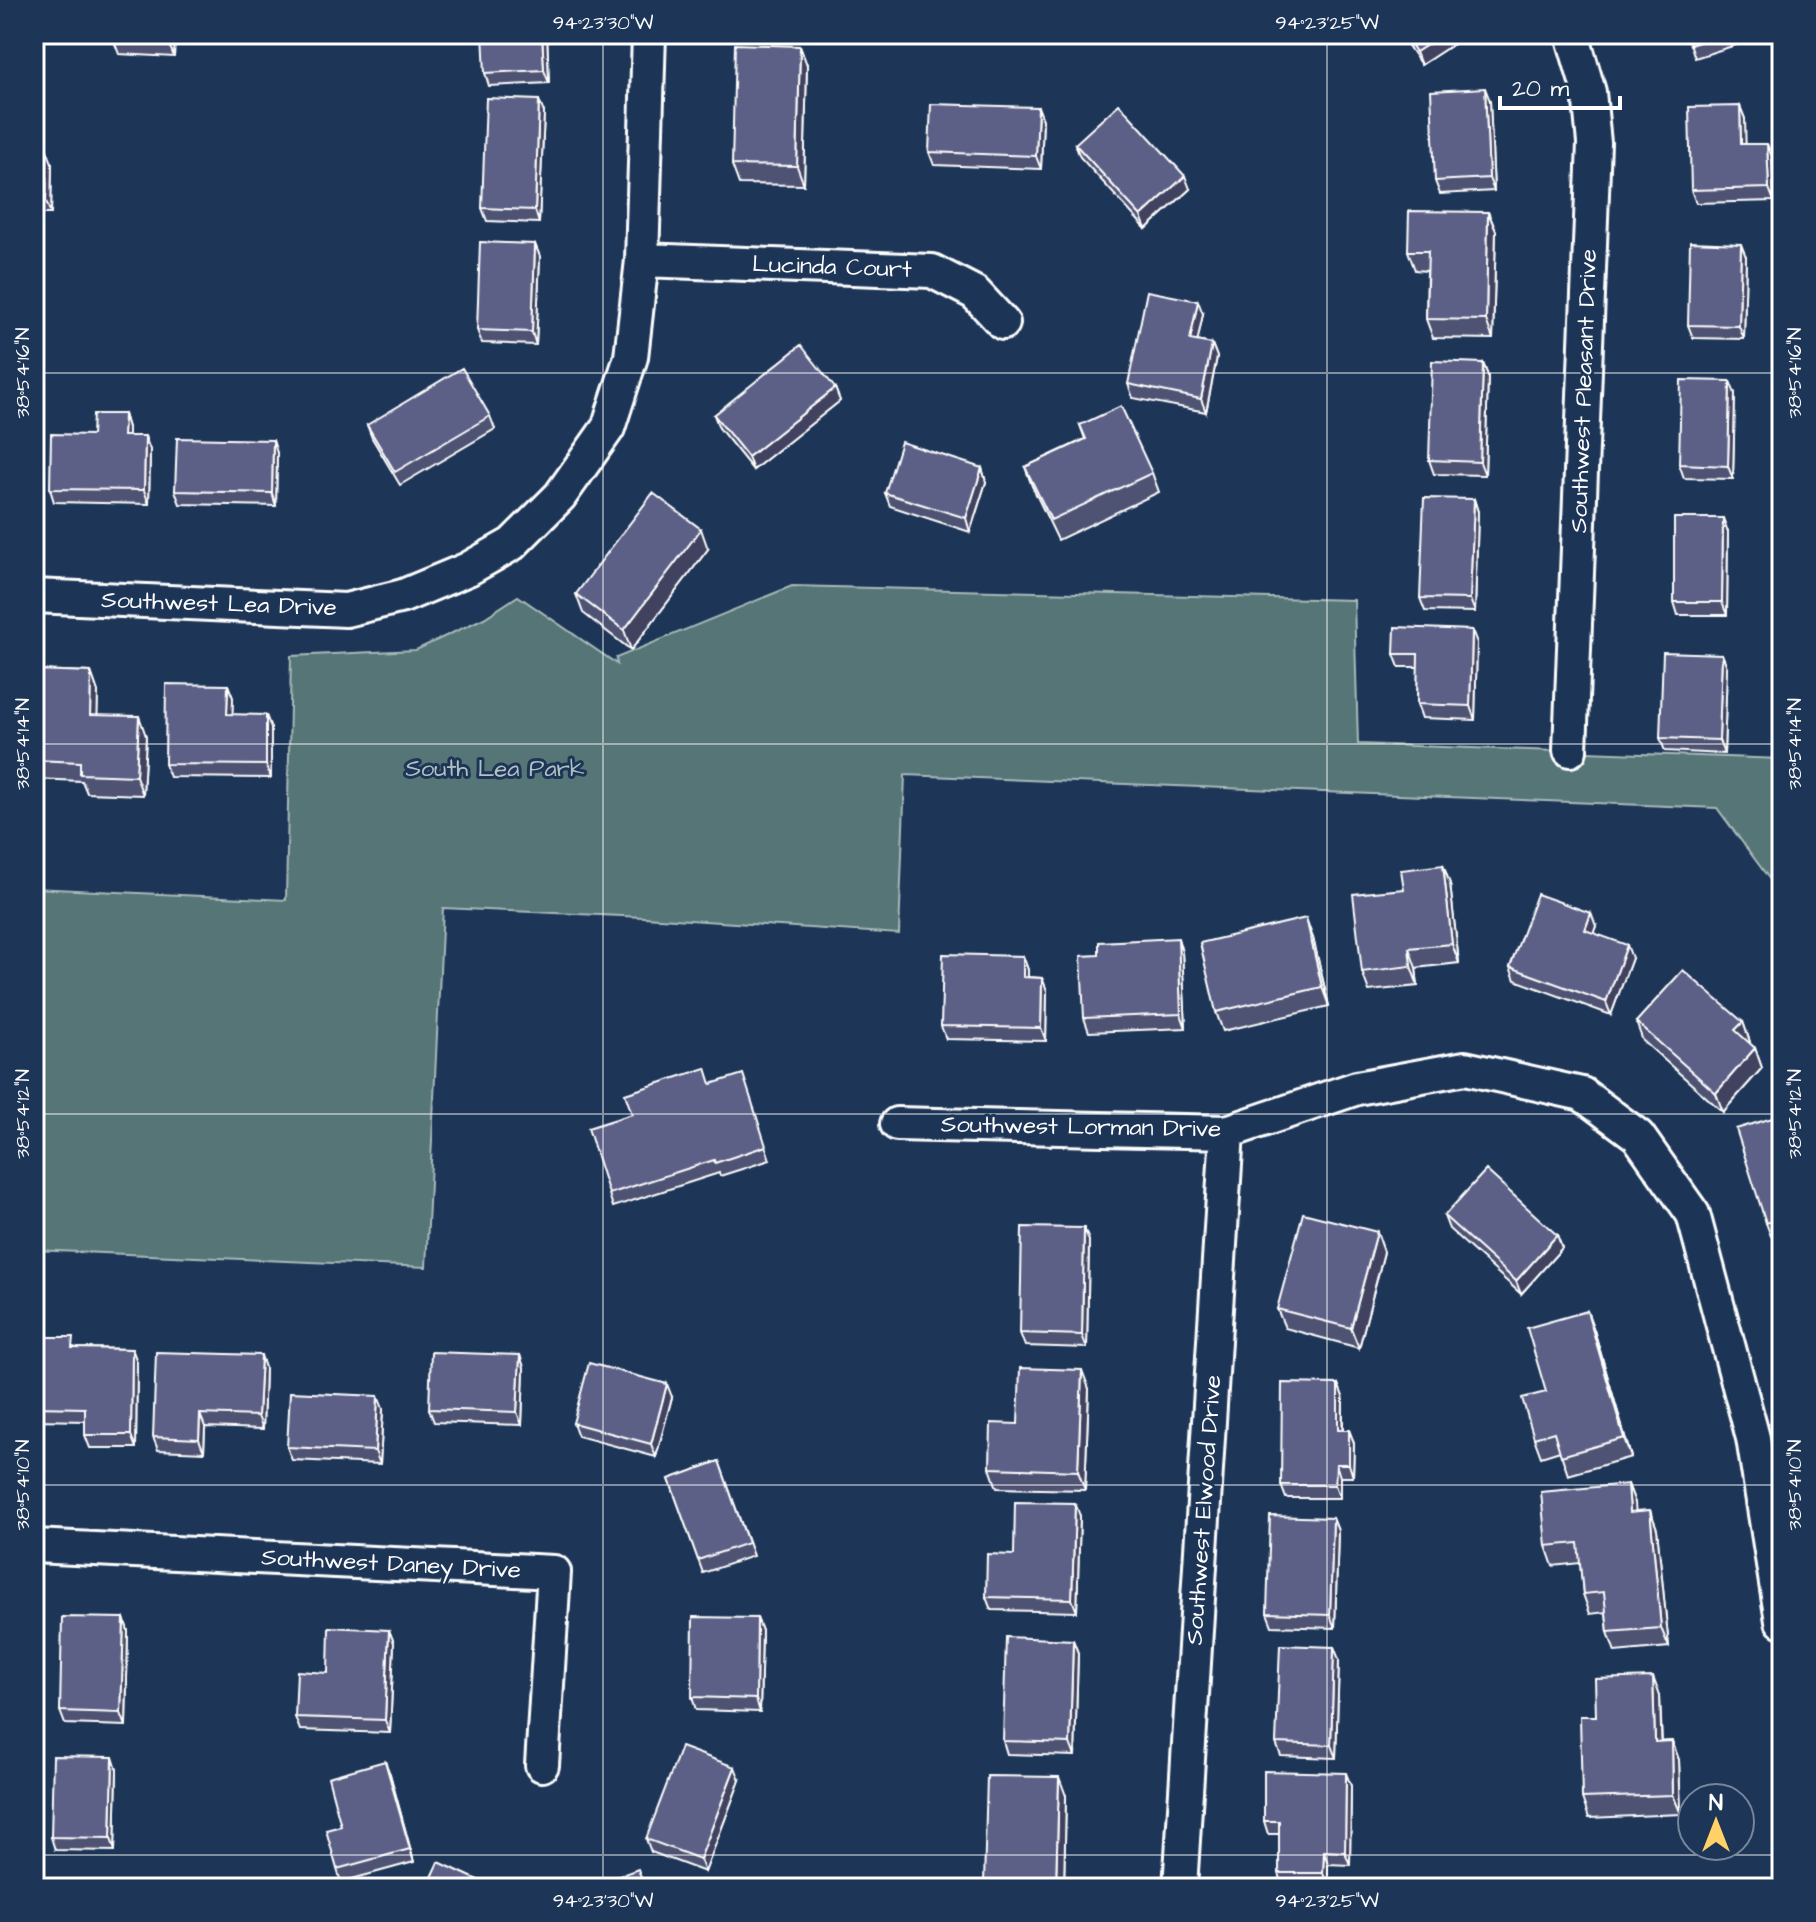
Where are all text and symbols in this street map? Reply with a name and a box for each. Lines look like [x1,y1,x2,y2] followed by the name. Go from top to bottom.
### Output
[553,9,653,37] text: 94°23'30"W
[1275,9,1379,37] text: 94°23'25"W
[1500,60,1620,110] scale bar
[1512,72,1569,106] text: 20 m
[752,247,913,287] street label: Lucinda Court
[1562,248,1606,534] street label: Southwest Pleasant Drive
[9,328,37,418] text: 38°54'16"N
[1781,328,1809,418] text: 38°54'16"N
[101,583,337,625] street label: Southwest Lea Drive
[9,698,37,790] text: 38°54'14"N
[1781,698,1809,790] text: 38°54'14"N
[405,752,585,786] park label: South Lea Park
[9,1069,37,1159] text: 38°54'12"N
[1781,1069,1809,1159] text: 38°54'12"N
[941,1108,1221,1146] street label: Southwest Lorman Drive
[1178,1374,1230,1646] street label: Southwest Elwood Drive
[9,1440,37,1531] text: 38°54'10"N
[1781,1440,1809,1531] text: 38°54'10"N
[260,1540,522,1589] street label: Southwest Daney Drive
[1676,1782,1756,1862] north arrow
[1709,1788,1723,1819] text: N
[553,1887,653,1915] text: 94°23'30"W
[1275,1887,1379,1915] text: 94°23'25"W

